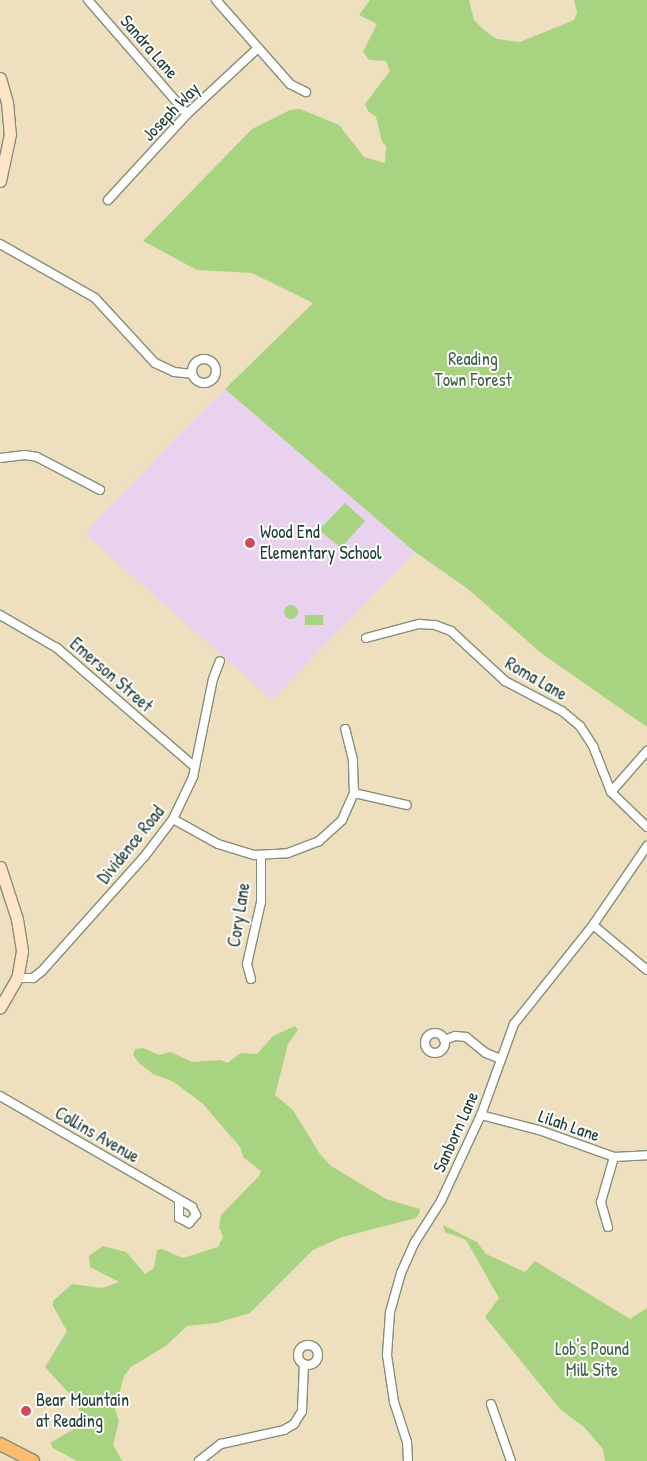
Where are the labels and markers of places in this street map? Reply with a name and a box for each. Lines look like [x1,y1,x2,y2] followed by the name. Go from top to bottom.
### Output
[260,522,381,564] place label: Wood End Elementary School
[244,537,256,549] marker: Wood End Elementary School
[36,1390,129,1432] place label: Bear Mountain at Reading
[20,1405,32,1417] marker: Bear Mountain at Reading

